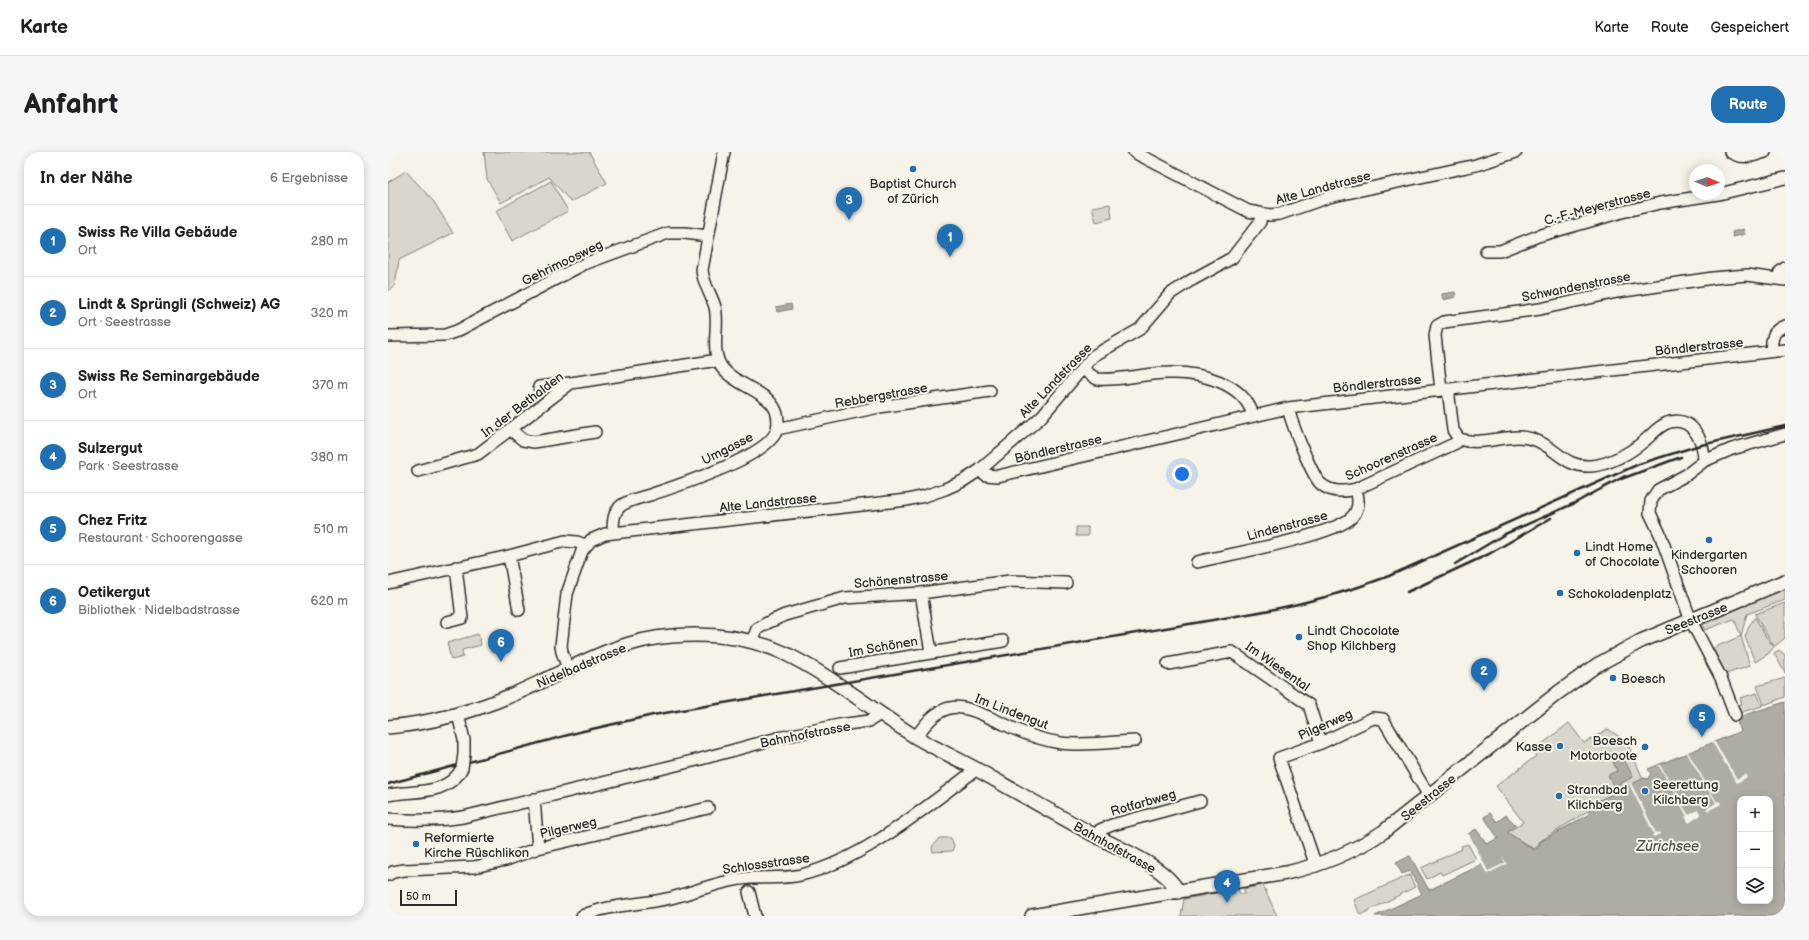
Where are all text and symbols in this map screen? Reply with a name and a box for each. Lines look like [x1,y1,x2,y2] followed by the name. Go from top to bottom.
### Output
[20,16,68,39] text: Karte
[1595,19,1629,36] text: Karte
[1651,19,1689,36] text: Route
[1711,19,1789,36] text: Gespeichert
[1711,86,1785,123] button: Route
[24,88,118,121] text: Anfahrt
[908,164,918,174] marker: Baptist Church of Zürich
[1689,164,1725,200] north arrow
[40,168,133,188] text: In der Nähe
[1274,168,1373,208] street label: Alte Landstrasse
[270,170,348,186] text: 6 Ergebnisse
[870,176,956,207] place label: Baptist Church of Zürich
[1542,185,1652,229] street label: C.-F.-Meyerstrasse
[836,187,862,220] pin: 3
[78,223,237,242] text: Swiss Re Villa Gebäude
[937,224,963,257] pin: 1
[50,233,56,249] text: 1
[311,233,348,249] text: 280 m
[519,236,606,289] street label: Gehrimoosweg
[78,242,97,258] text: Ort
[1520,269,1632,305] street label: Schwandenstrasse
[78,295,280,314] text: Lindt & Sprüngli (Schweiz) AG
[49,305,57,321] text: 2
[310,305,348,321] text: 320 m
[78,314,171,330] text: Ort · Seestrasse
[1654,334,1744,360] street label: Böndlerstrasse
[1016,340,1096,421] street label: Alte Landstrasse
[78,367,260,386] text: Swiss Re Seminargebäude
[478,369,567,441] street label: In der Bethalden
[1332,371,1422,397] street label: Böndlerstrasse
[49,377,57,393] text: 3
[312,377,348,393] text: 370 m
[833,380,929,412] street label: Rebbergstrasse
[78,386,97,402] text: Ort
[699,429,756,469] street label: Umgasse
[1343,429,1440,484] street label: Schoorenstrasse
[1013,431,1104,467] street label: Böndlerstrasse
[78,439,143,458] text: Sulzergut
[49,449,57,465] text: 4
[311,449,348,465] text: 380 m
[78,458,178,474] text: Park · Seestrasse
[1172,464,1192,484] your location
[719,490,818,516] street label: Alte Landstrasse
[1245,507,1330,544] street label: Lindenstrasse
[78,511,147,530] text: Chez Fritz
[49,521,57,537] text: 5
[314,521,348,537] text: 510 m
[78,530,243,546] text: Restaurant · Schoorengasse
[1704,535,1714,545] marker: Kindergarten Schooren
[1585,539,1660,570] place label: Lindt Home of Chocolate
[1671,547,1747,578] place label: Kindergarten Schooren
[1572,548,1582,558] marker: Lindt Home of Chocolate
[853,568,949,592] street label: Schönenstrasse
[78,583,150,602] text: Oetikergut
[1568,586,1672,602] place label: Schokoladenplatz
[1555,588,1565,598] marker: Schokoladenplatz
[49,593,57,609] text: 6
[310,593,348,609] text: 620 m
[1663,599,1730,639] street label: Seestrasse
[78,602,240,618] text: Bibliothek · Nidelbadstrasse
[1307,623,1400,654] place label: Lindt Chocolate Shop Kilchberg
[488,629,514,662] pin: 6
[1294,632,1304,642] marker: Lindt Chocolate Shop Kilchberg
[847,633,919,661] street label: Im Schönen
[1242,639,1313,695] street label: Im Wiesental
[534,640,629,692] street label: Nidelbadstrasse
[1471,658,1497,691] pin: 2
[1621,671,1666,687] place label: Boesch
[1608,673,1618,683] marker: Boesch
[973,691,1051,733] street label: Im Lindengut
[1689,704,1715,737] pin: 5
[1296,706,1355,744] street label: Pilgerweg
[759,718,852,752] street label: Bahnhofstrasse
[1570,733,1637,764] place label: Boesch Motorboote
[1516,739,1552,755] place label: Kasse
[1555,741,1565,751] marker: Kasse
[1640,742,1650,752] marker: Boesch Motorboote
[1398,771,1460,825] street label: Seestrasse
[1653,777,1718,808] place label: Seerettung Kilchberg
[1567,782,1628,813] place label: Strandbad Kilchberg
[1109,786,1178,820] street label: Rotfarbweg
[1640,786,1650,796] marker: Seerettung Kilchberg
[1554,791,1564,801] marker: Strandbad Kilchberg
[1737,796,1773,904] map controls
[1737,796,1773,832] button: +
[538,814,598,842] street label: Pilgerweg
[1070,819,1159,877] street label: Bahnhofstrasse
[424,830,529,861] place label: Reformierte Kirche Rüschlikon
[1737,832,1773,868] button: −
[1636,838,1699,855] water label: Zürichsee
[411,839,421,849] marker: Reformierte Kirche Rüschlikon
[722,850,811,878] street label: Schlossstrasse
[1737,868,1773,904] button: layers
[1214,870,1240,903] pin: 4
[400,888,457,907] scale bar
[406,890,431,903] text: 50 m

